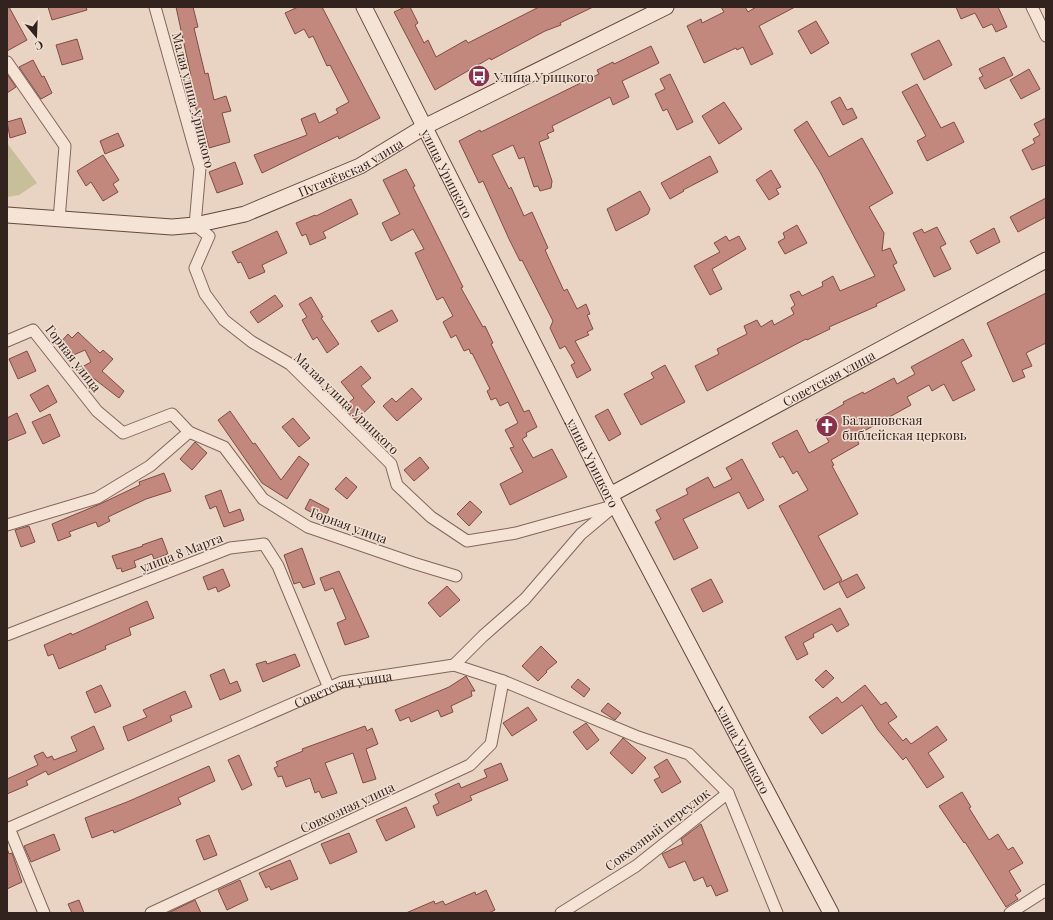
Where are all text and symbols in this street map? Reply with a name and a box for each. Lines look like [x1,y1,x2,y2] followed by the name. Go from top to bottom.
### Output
[16,16,56,56] north arrow
[169,30,219,170] street label: Малая улица Урицкого
[33,38,46,54] text: С
[466,63,492,89] bus stop icon: Улица Урицкого
[493,68,594,85] place label: Улица Урицкого
[418,125,477,221] street label: улица Урицкого
[295,133,406,200] street label: Пугачёвская улица
[42,321,106,395] street label: Горная улица
[779,345,878,409] street label: Советская улица
[291,348,403,458] street label: Малая улица Урицкого
[842,411,967,443] place label: Балашовская библейская церковь
[814,413,840,439] church icon: Балашовская библейская церковь
[564,414,623,510] street label: улица Урицкого
[308,503,390,547] street label: Горная улица
[136,528,225,576] street label: улица 8 Марта
[291,666,394,711] street label: Советская улица
[714,701,775,796] street label: улица Урицкого
[297,777,397,836] street label: Совхозная улица
[601,784,713,874] street label: Совхозный переулок

